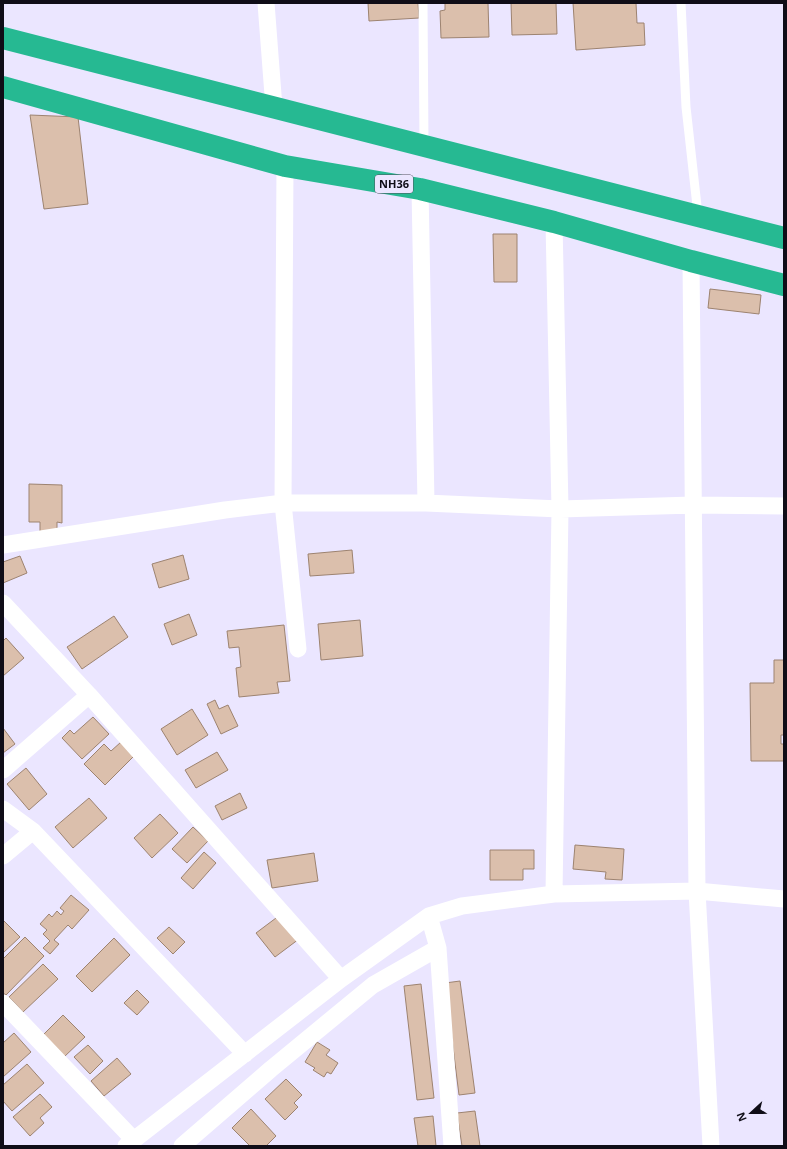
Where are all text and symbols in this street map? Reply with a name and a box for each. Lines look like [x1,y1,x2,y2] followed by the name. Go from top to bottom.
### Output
[375,175,413,193] road number: NH36
[731,1093,771,1133] north arrow
[733,1110,750,1124] text: N

